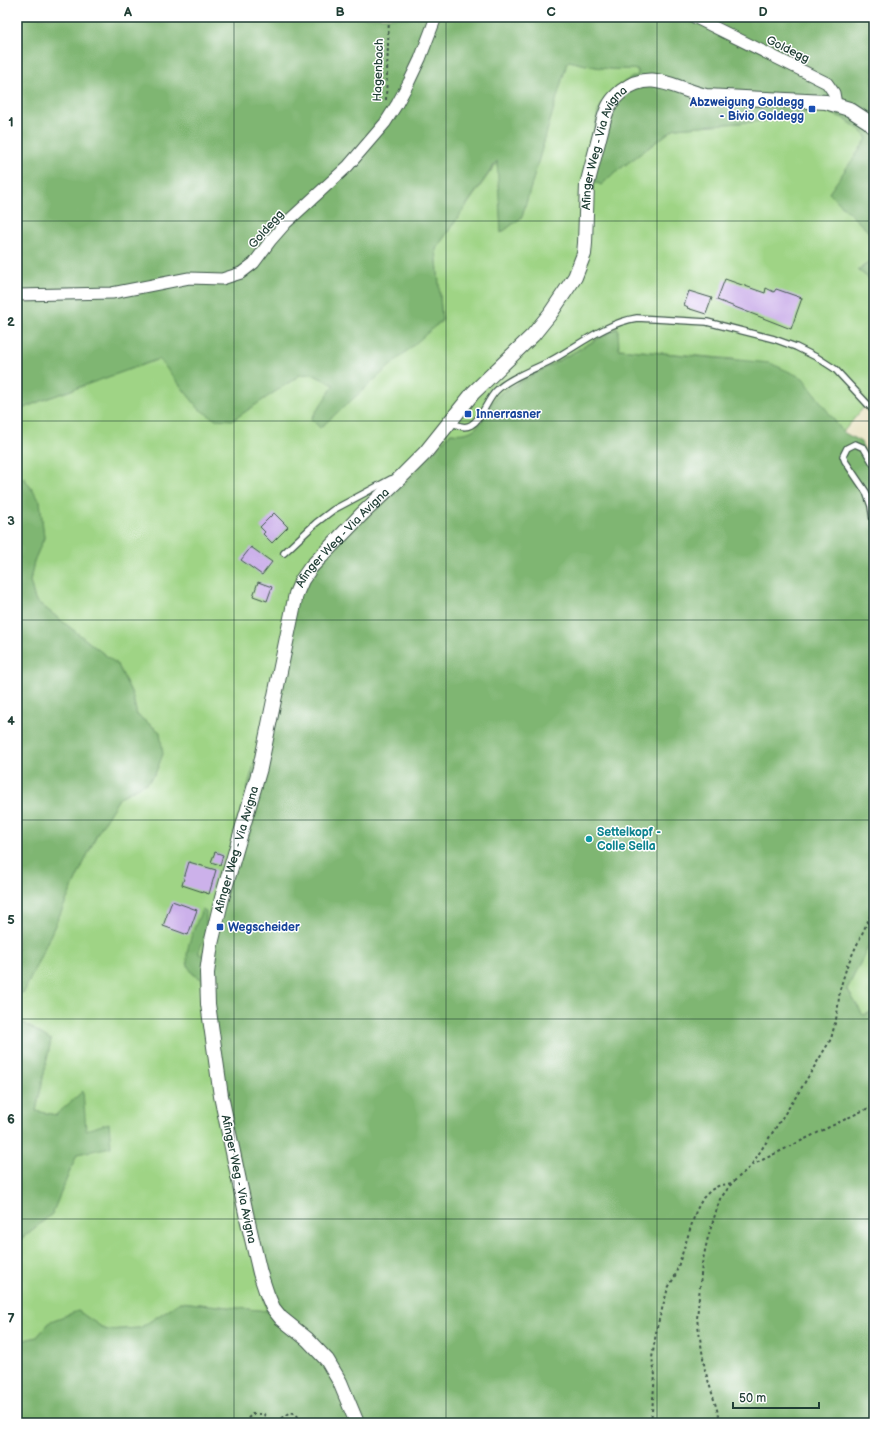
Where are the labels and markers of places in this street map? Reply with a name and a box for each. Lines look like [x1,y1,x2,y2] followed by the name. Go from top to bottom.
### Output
[689,95,804,124] place label: Abzweigung Goldegg - Bivio Goldegg
[807,104,817,114] marker: Abzweigung Goldegg - Bivio Goldegg
[476,407,541,422] place label: Innerrasner
[463,409,473,419] marker: Innerrasner
[597,825,661,854] place label: Settelkopf - Colle Sella
[584,834,594,844] marker: Settelkopf - Colle Sella
[228,920,300,935] place label: Wegscheider
[215,922,225,932] marker: Wegscheider

